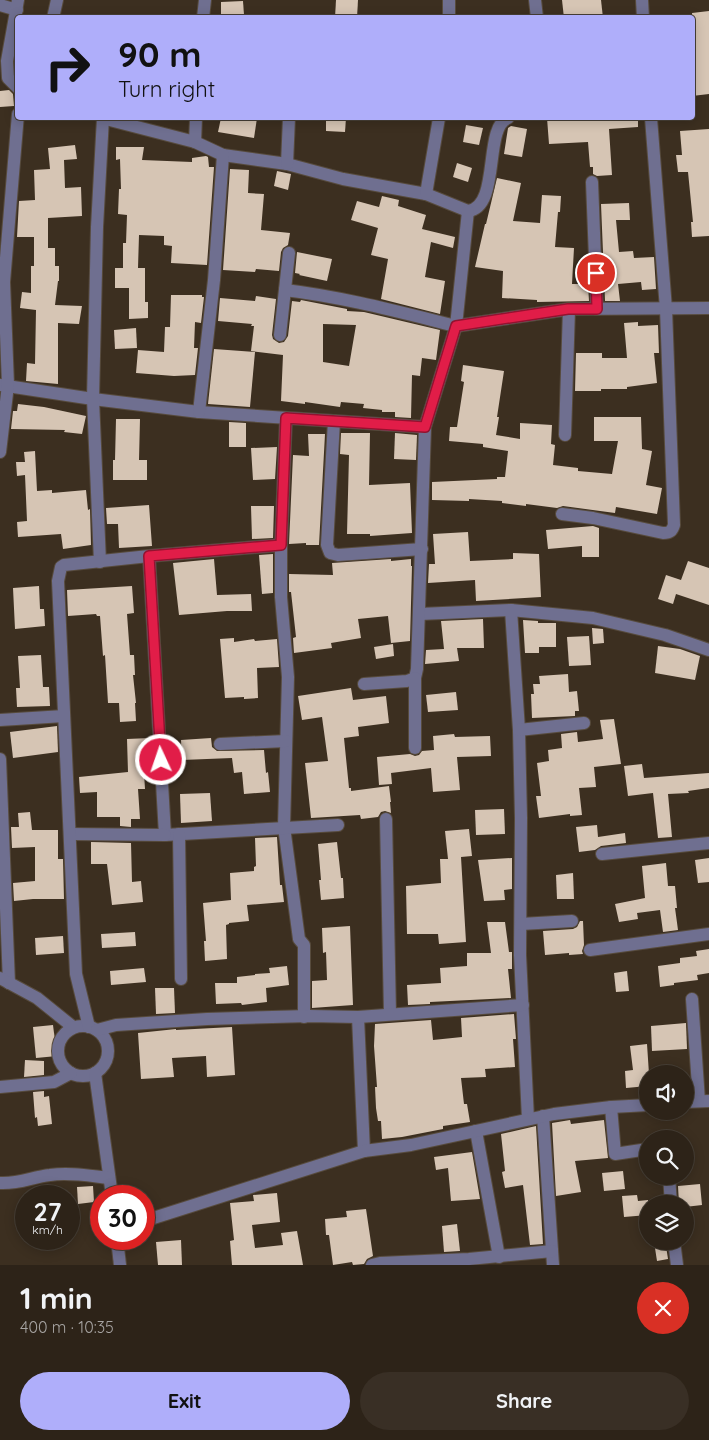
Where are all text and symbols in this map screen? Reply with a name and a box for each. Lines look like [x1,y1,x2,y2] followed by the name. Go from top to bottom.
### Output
[118,32,201,76] text: 90 m
[35,35,100,100] icon: right
[118,75,215,103] text: Turn right
[575,252,617,294] pin
[582,259,610,287] icon: arrive
[134,733,186,785] position arrow
[639,1065,694,1250] map controls
[639,1065,694,1120] button: sound
[639,1130,694,1185] button: search
[90,1185,155,1250] speed limit sign: 30
[639,1195,694,1250] button: layers
[34,1196,61,1227] text: 27
[32,1222,63,1237] text: km/h
[20,1279,93,1317] text: 1 min
[637,1282,689,1334] button: close
[20,1317,114,1337] text: 400 m · 10:35
[20,1372,350,1430] button: Exit
[360,1372,689,1430] button: Share

